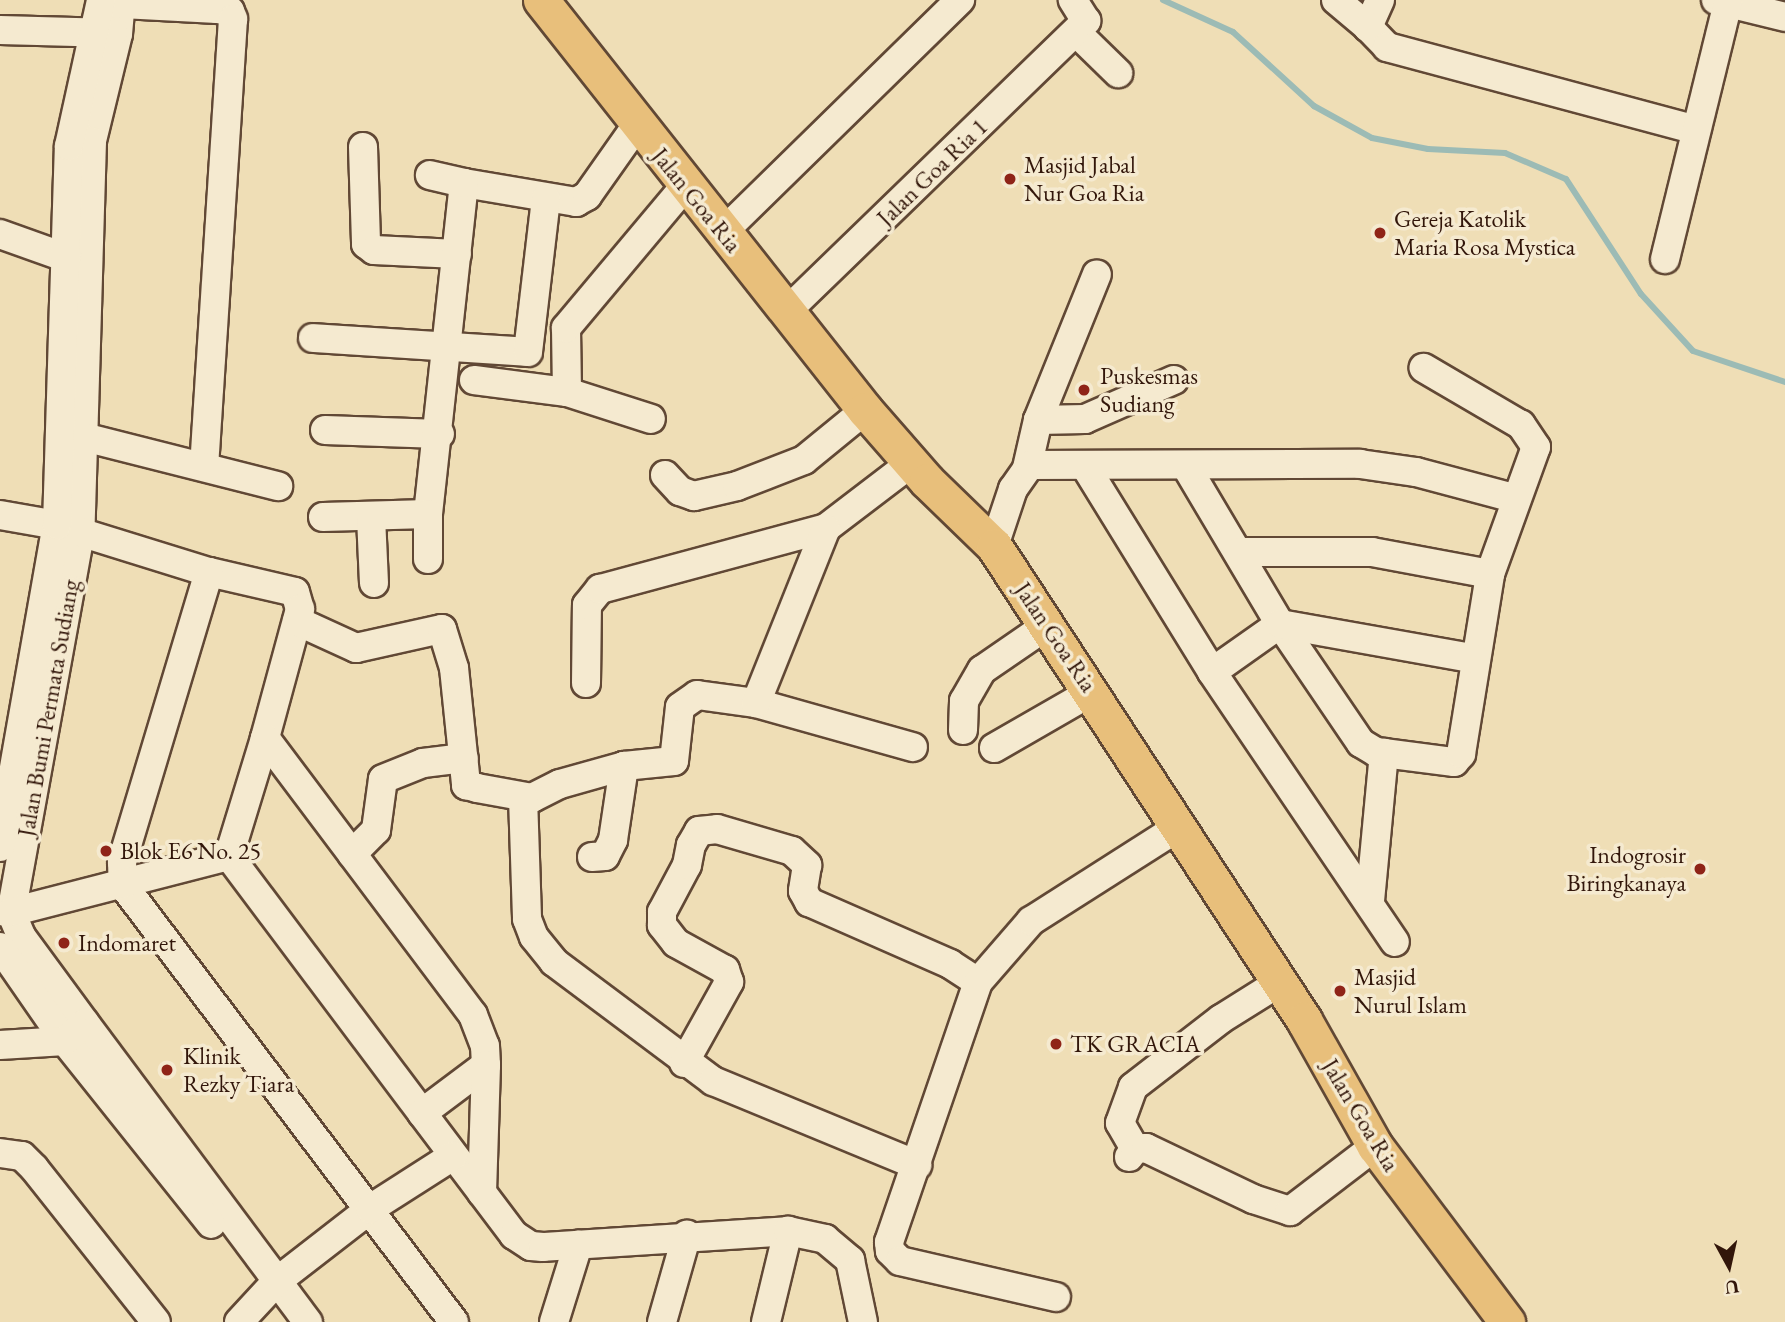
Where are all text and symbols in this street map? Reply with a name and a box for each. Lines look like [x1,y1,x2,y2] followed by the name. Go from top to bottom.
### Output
[871,112,993,232] street label: Jalan Goa Ria 1
[646,142,748,258] street label: Jalan Goa Ria
[1024,151,1144,207] place label: Masjid Jabal Nur Goa Ria
[1002,171,1018,187] marker: Masjid Jabal Nur Goa Ria
[1394,205,1575,261] place label: Gereja Katolik Maria Rosa Mystica
[1372,225,1388,241] marker: Gereja Katolik Maria Rosa Mystica
[1100,362,1198,418] place label: Puskesmas Sudiang
[1074,380,1094,400] marker: Puskesmas Sudiang
[11,577,85,839] street label: Jalan Bumi Permata Sudiang
[1009,577,1103,697] street label: Jalan Goa Ria
[120,837,261,865] place label: Blok E6 No. 25
[1566,841,1686,897] place label: Indogrosir Biringkanaya
[98,843,114,859] marker: Blok E6 No. 25
[1692,861,1708,877] marker: Indogrosir Biringkanaya
[78,929,176,957] place label: Indomaret
[56,935,72,951] marker: Indomaret
[1354,963,1467,1019] place label: Masjid Nurul Islam
[1332,983,1348,999] marker: Masjid Nurul Islam
[1070,1030,1200,1058] place label: TK GRACIA
[1048,1036,1064,1052] marker: TK GRACIA
[183,1042,294,1098] place label: Klinik Rezky Tiara
[1316,1053,1406,1177] street label: Jalan Goa Ria
[157,1060,177,1080] marker: Klinik Rezky Tiara
[1694,1231,1764,1301] north arrow
[1723,1274,1741,1301] text: U

